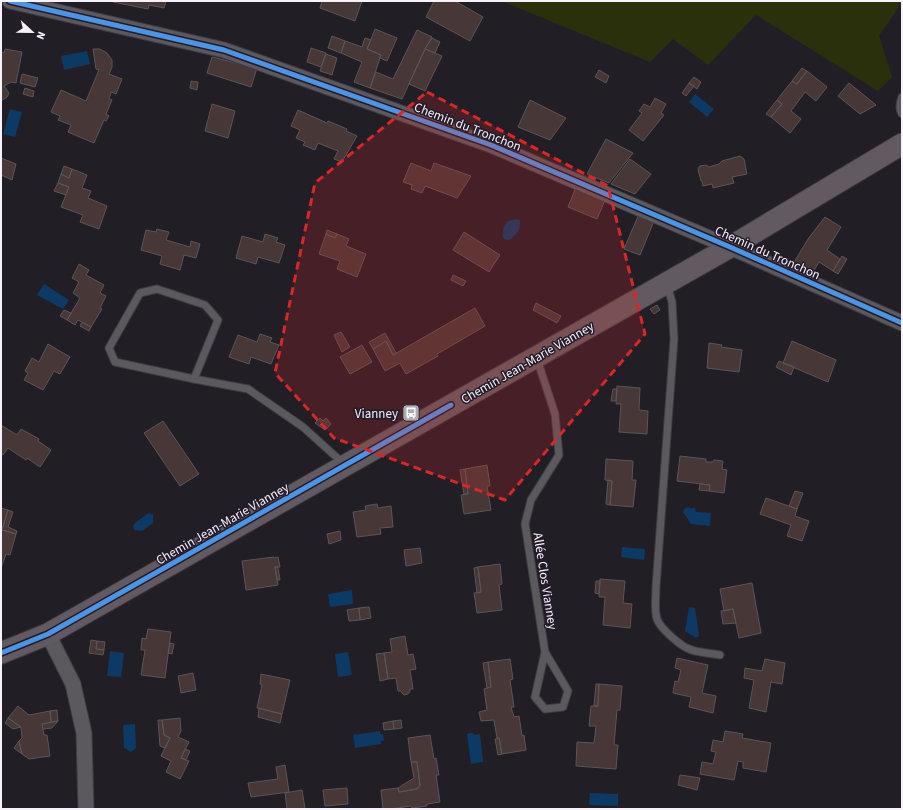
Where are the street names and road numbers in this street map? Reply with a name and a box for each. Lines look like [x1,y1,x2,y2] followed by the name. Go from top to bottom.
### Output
[411,98,524,156] street label: Chemin du Tronchon
[712,222,823,284] street label: Chemin du Tronchon
[458,317,597,408] street label: Chemin Jean-Marie Vianney
[153,478,292,569] street label: Chemin Jean-Marie Vianney
[528,531,562,631] street label: Allée Clos Vianney

